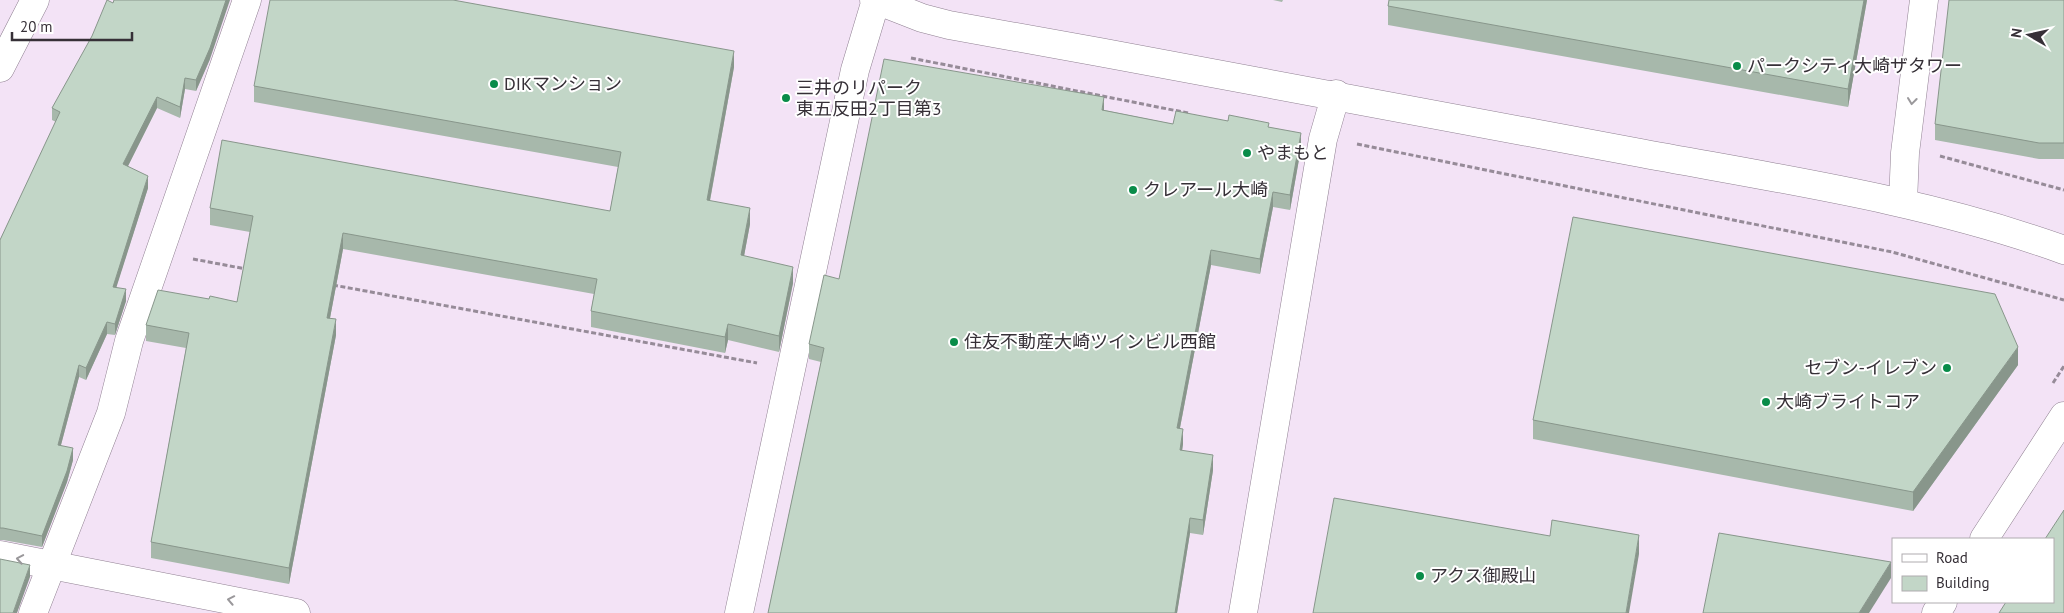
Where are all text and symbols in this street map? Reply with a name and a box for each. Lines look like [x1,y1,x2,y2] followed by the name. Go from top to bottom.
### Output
[12,10,132,42] scale bar
[2004,10,2054,60] north arrow
[20,17,53,36] text: 20 m
[2007,27,2026,39] text: N
[1747,54,1962,77] place label: パークシティ大崎ザタワー
[1731,60,1743,72] marker: パークシティ大崎ザタワー
[504,72,622,95] place label: DIKマンション
[796,76,942,120] place label: 三井のリパーク 東五反田2丁目第3
[488,78,500,90] marker: DIKマンション
[780,92,792,104] marker: 三井のリパーク 東五反田2丁目第3
[1907,96,1917,105] one-way arrow
[1257,141,1329,164] place label: やまもと
[1241,147,1253,159] marker: やまもと
[1143,178,1268,201] place label: クレアール大崎
[1127,184,1139,196] marker: クレアール大崎
[964,330,1216,353] place label: 住友不動産大崎ツインビル西館
[948,336,960,348] marker: 住友不動産大崎ツインビル西館
[1805,356,1937,379] place label: セブン-イレブン
[1941,362,1953,374] marker: セブン-イレブン
[1776,390,1920,413] place label: 大崎ブライトコア
[1760,396,1772,408] marker: 大崎ブライトコア
[1892,538,2054,603] legend
[1936,548,1968,567] text: Road
[16,554,25,564] one-way arrow
[1430,564,1537,587] place label: アクス御殿山
[1414,570,1426,582] marker: アクス御殿山
[1936,573,1990,592] text: Building
[227,595,236,606] one-way arrow

